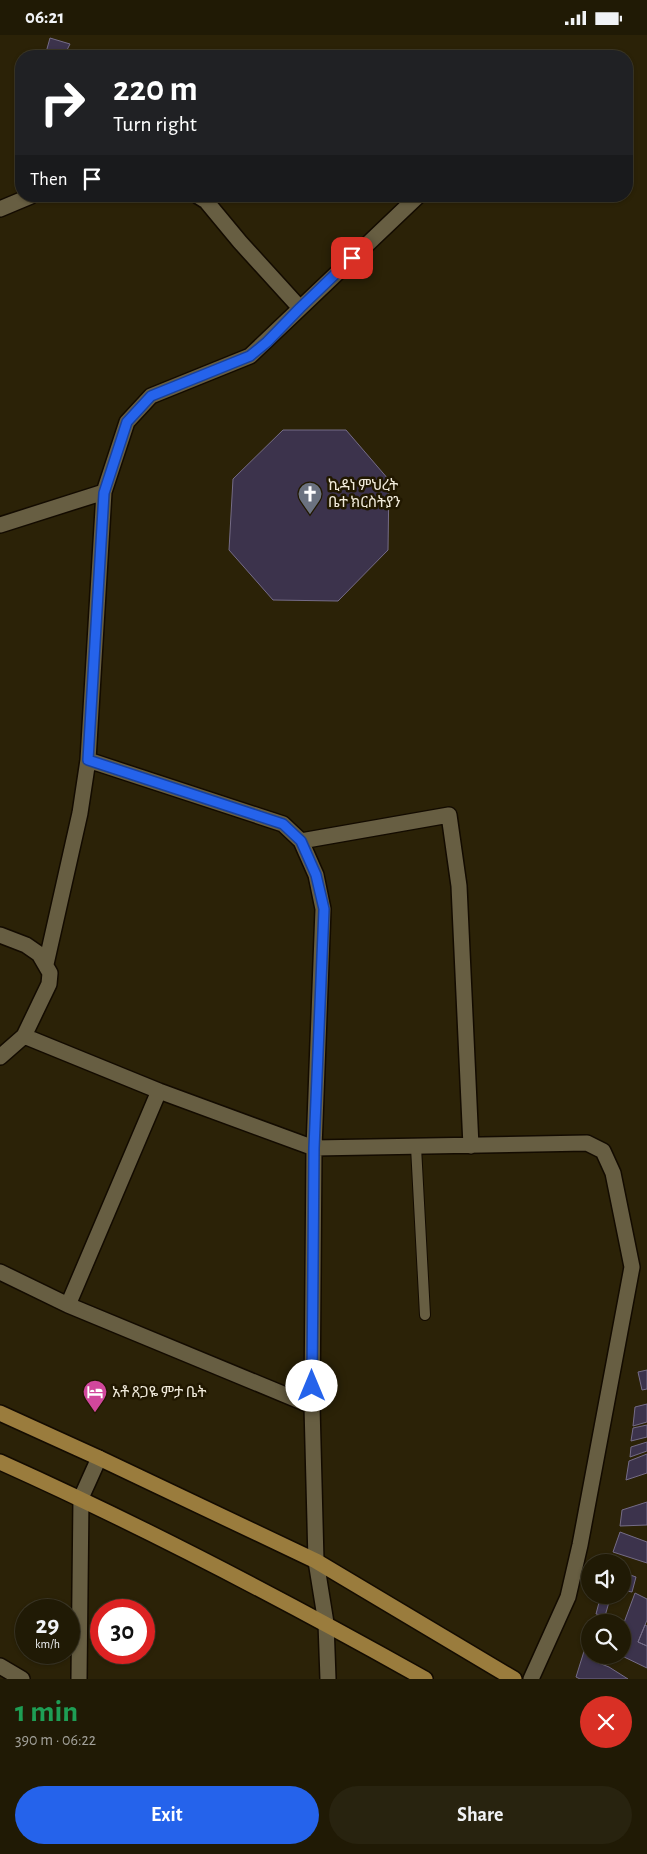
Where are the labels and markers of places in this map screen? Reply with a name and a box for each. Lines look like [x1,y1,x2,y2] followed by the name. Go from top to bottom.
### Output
[331,237,373,279] pin
[328,478,401,510] place label: ኪዳነ ምህረት ቤተ ክርስትያን
[297,481,323,515] church icon: ኪዳነ ምህረት ቤተ ክርስትያን
[82,1379,108,1413] hotel icon: አቶ ጸጋዬ ምታ ቤት
[112,1385,206,1400] place label: አቶ ጸጋዬ ምታ ቤት

